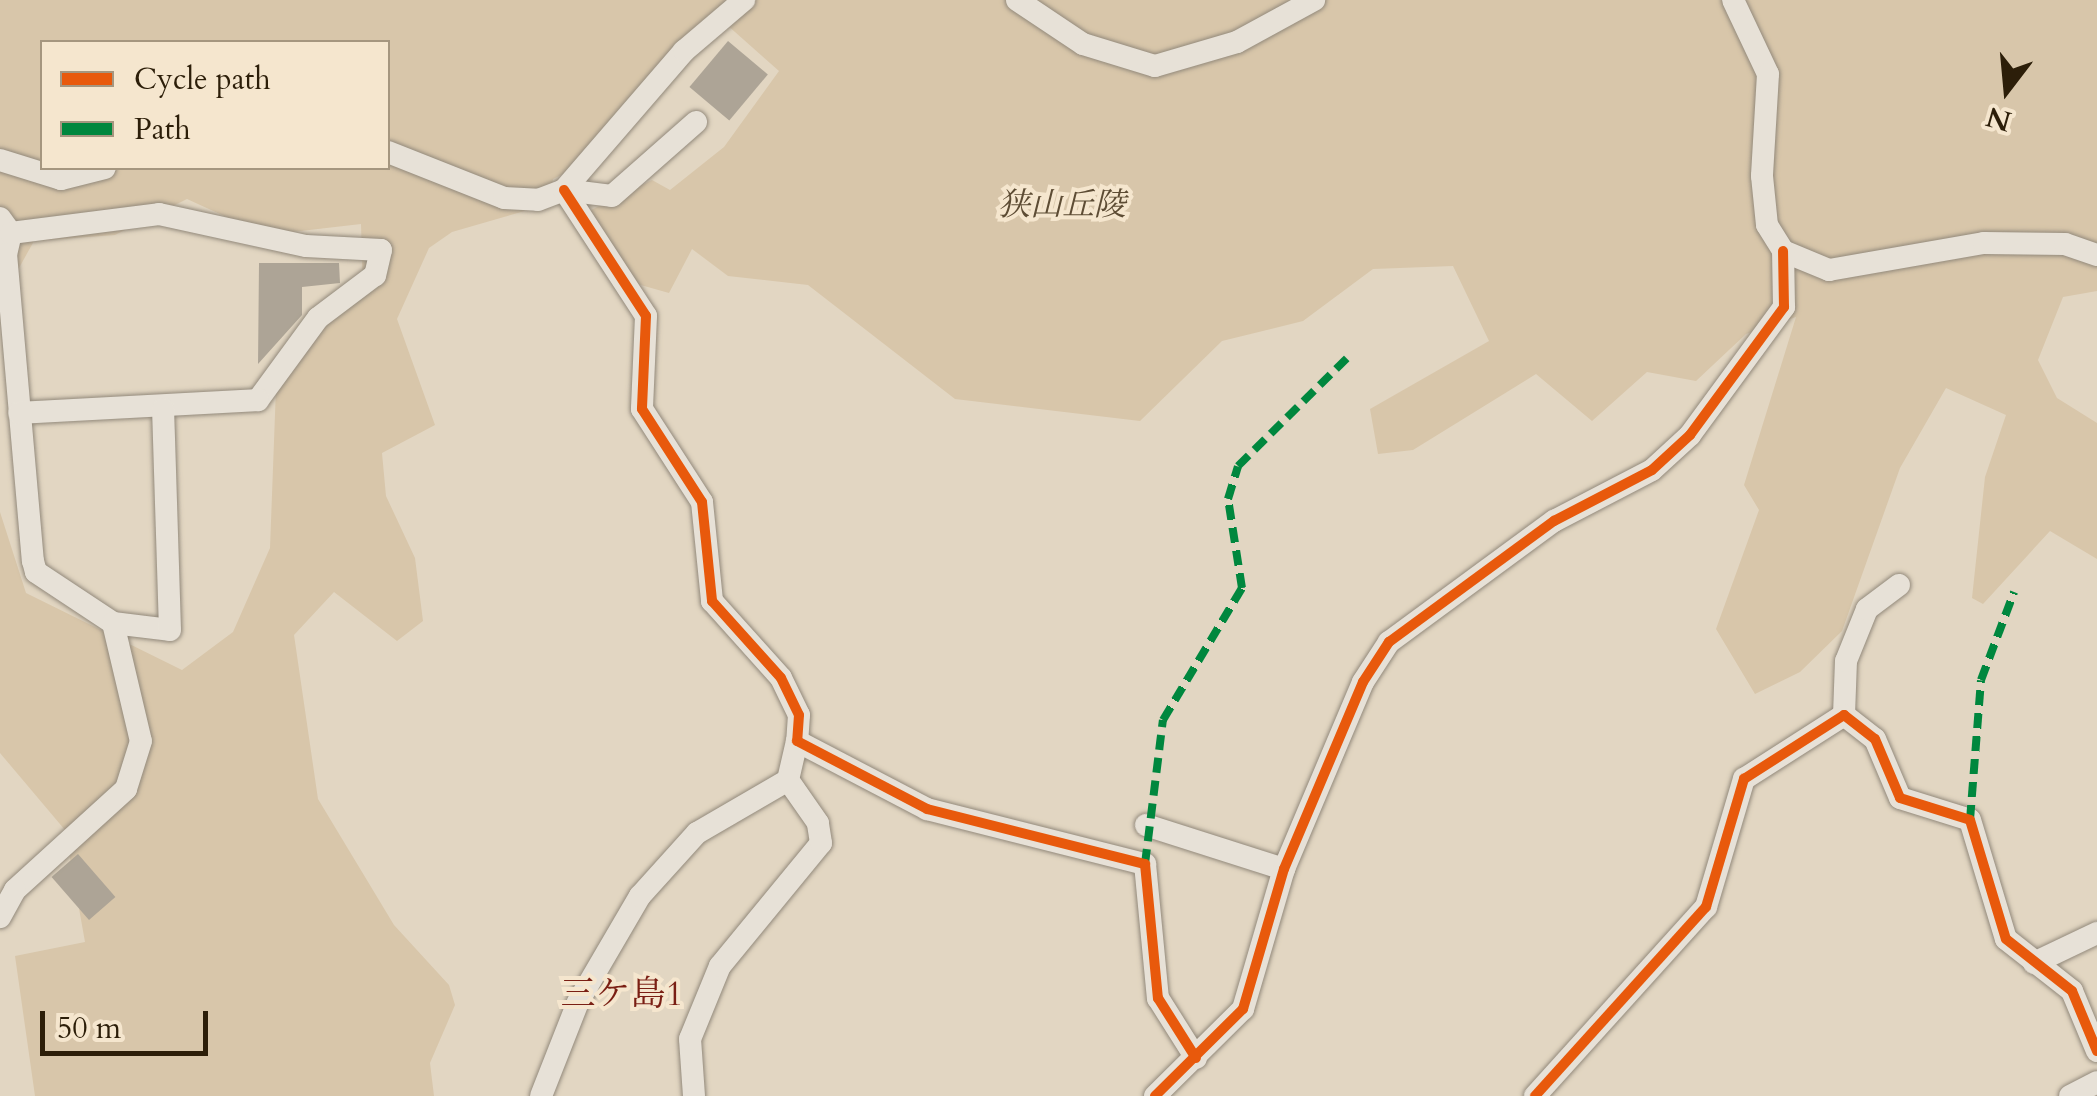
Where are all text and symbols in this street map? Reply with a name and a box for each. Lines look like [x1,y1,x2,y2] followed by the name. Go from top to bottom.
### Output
[40,40,390,170] legend
[1957,40,2057,140] north arrow
[134,59,271,100] text: Cycle path
[1982,97,2016,140] text: N
[134,109,191,150] text: Path
[998,186,1126,224] park label: 狭山丘陵
[561,973,683,1015] district label: 三ケ島1
[45,991,212,1053] scale bar
[57,1008,121,1049] text: 50 m

